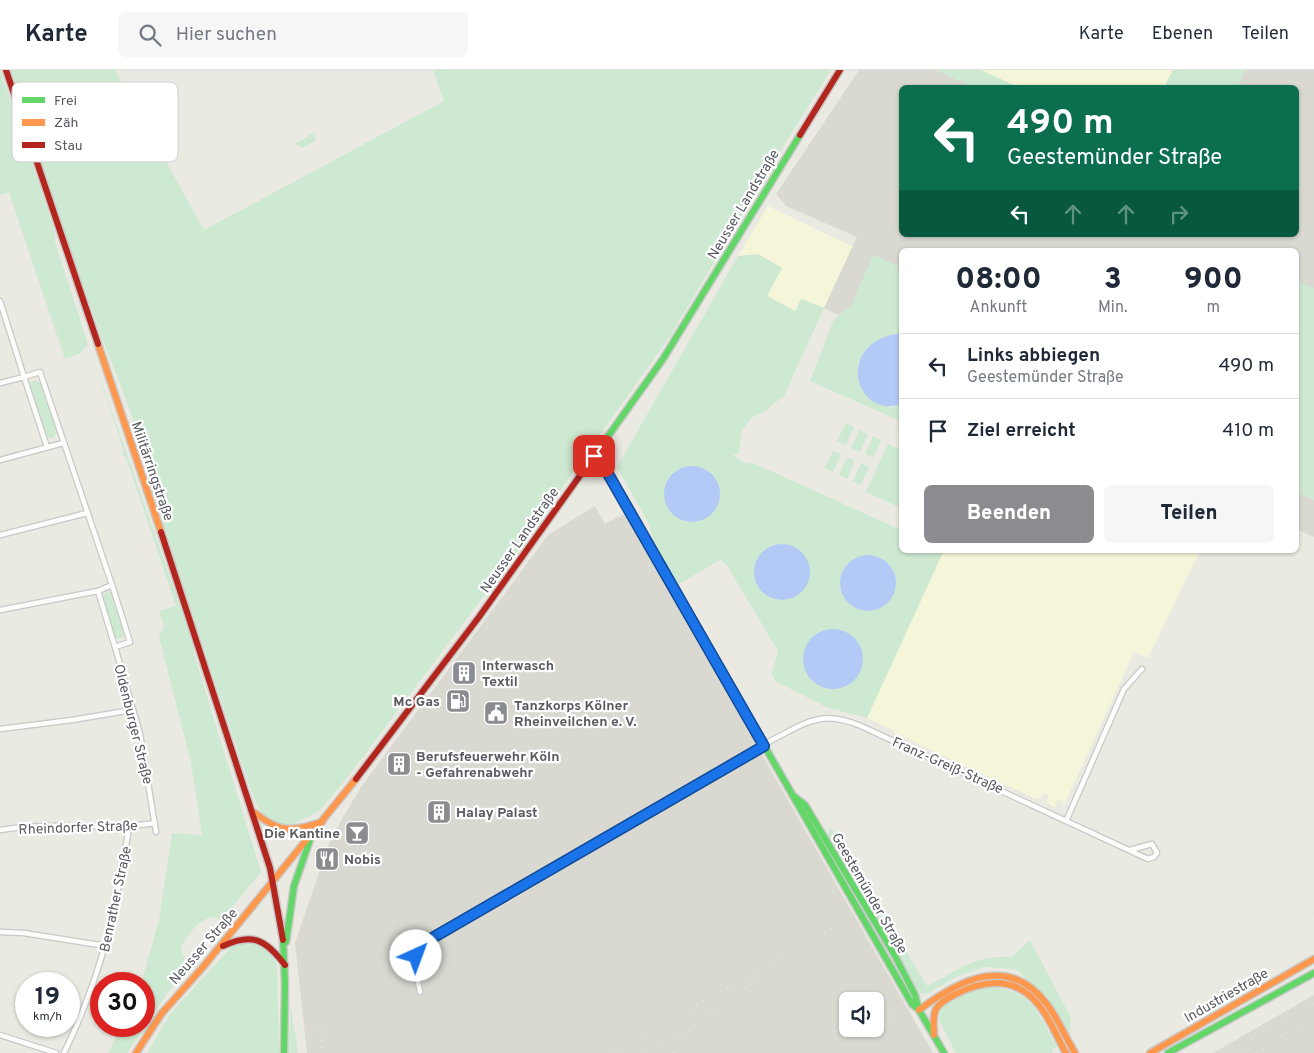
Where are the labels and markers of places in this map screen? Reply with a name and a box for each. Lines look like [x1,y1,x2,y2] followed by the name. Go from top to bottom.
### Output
[573,435,615,477] pin
[482,658,554,691] place label: Interwasch Textil
[451,660,477,686] building icon: Interwasch Textil
[445,688,471,714] fuel station icon: Mc Gas
[393,694,440,711] place label: Mc Gas
[514,698,637,731] place label: Tanzkorps Kölner Rheinveilchen e. V.
[483,700,509,726] public building icon: Tanzkorps Kölner Rheinveilchen e. V.
[416,749,559,782] place label: Berufsfeuerwehr Köln - Gefahrenabwehr
[386,751,412,777] building icon: Berufsfeuerwehr Köln - Gefahrenabwehr
[426,799,452,825] building icon: Halay Palast
[456,805,538,822] place label: Halay Palast
[344,820,370,846] bar icon: Die Kantine
[264,826,340,843] place label: Die Kantine
[314,846,340,872] restaurant icon: Nobis
[344,852,381,869] place label: Nobis

